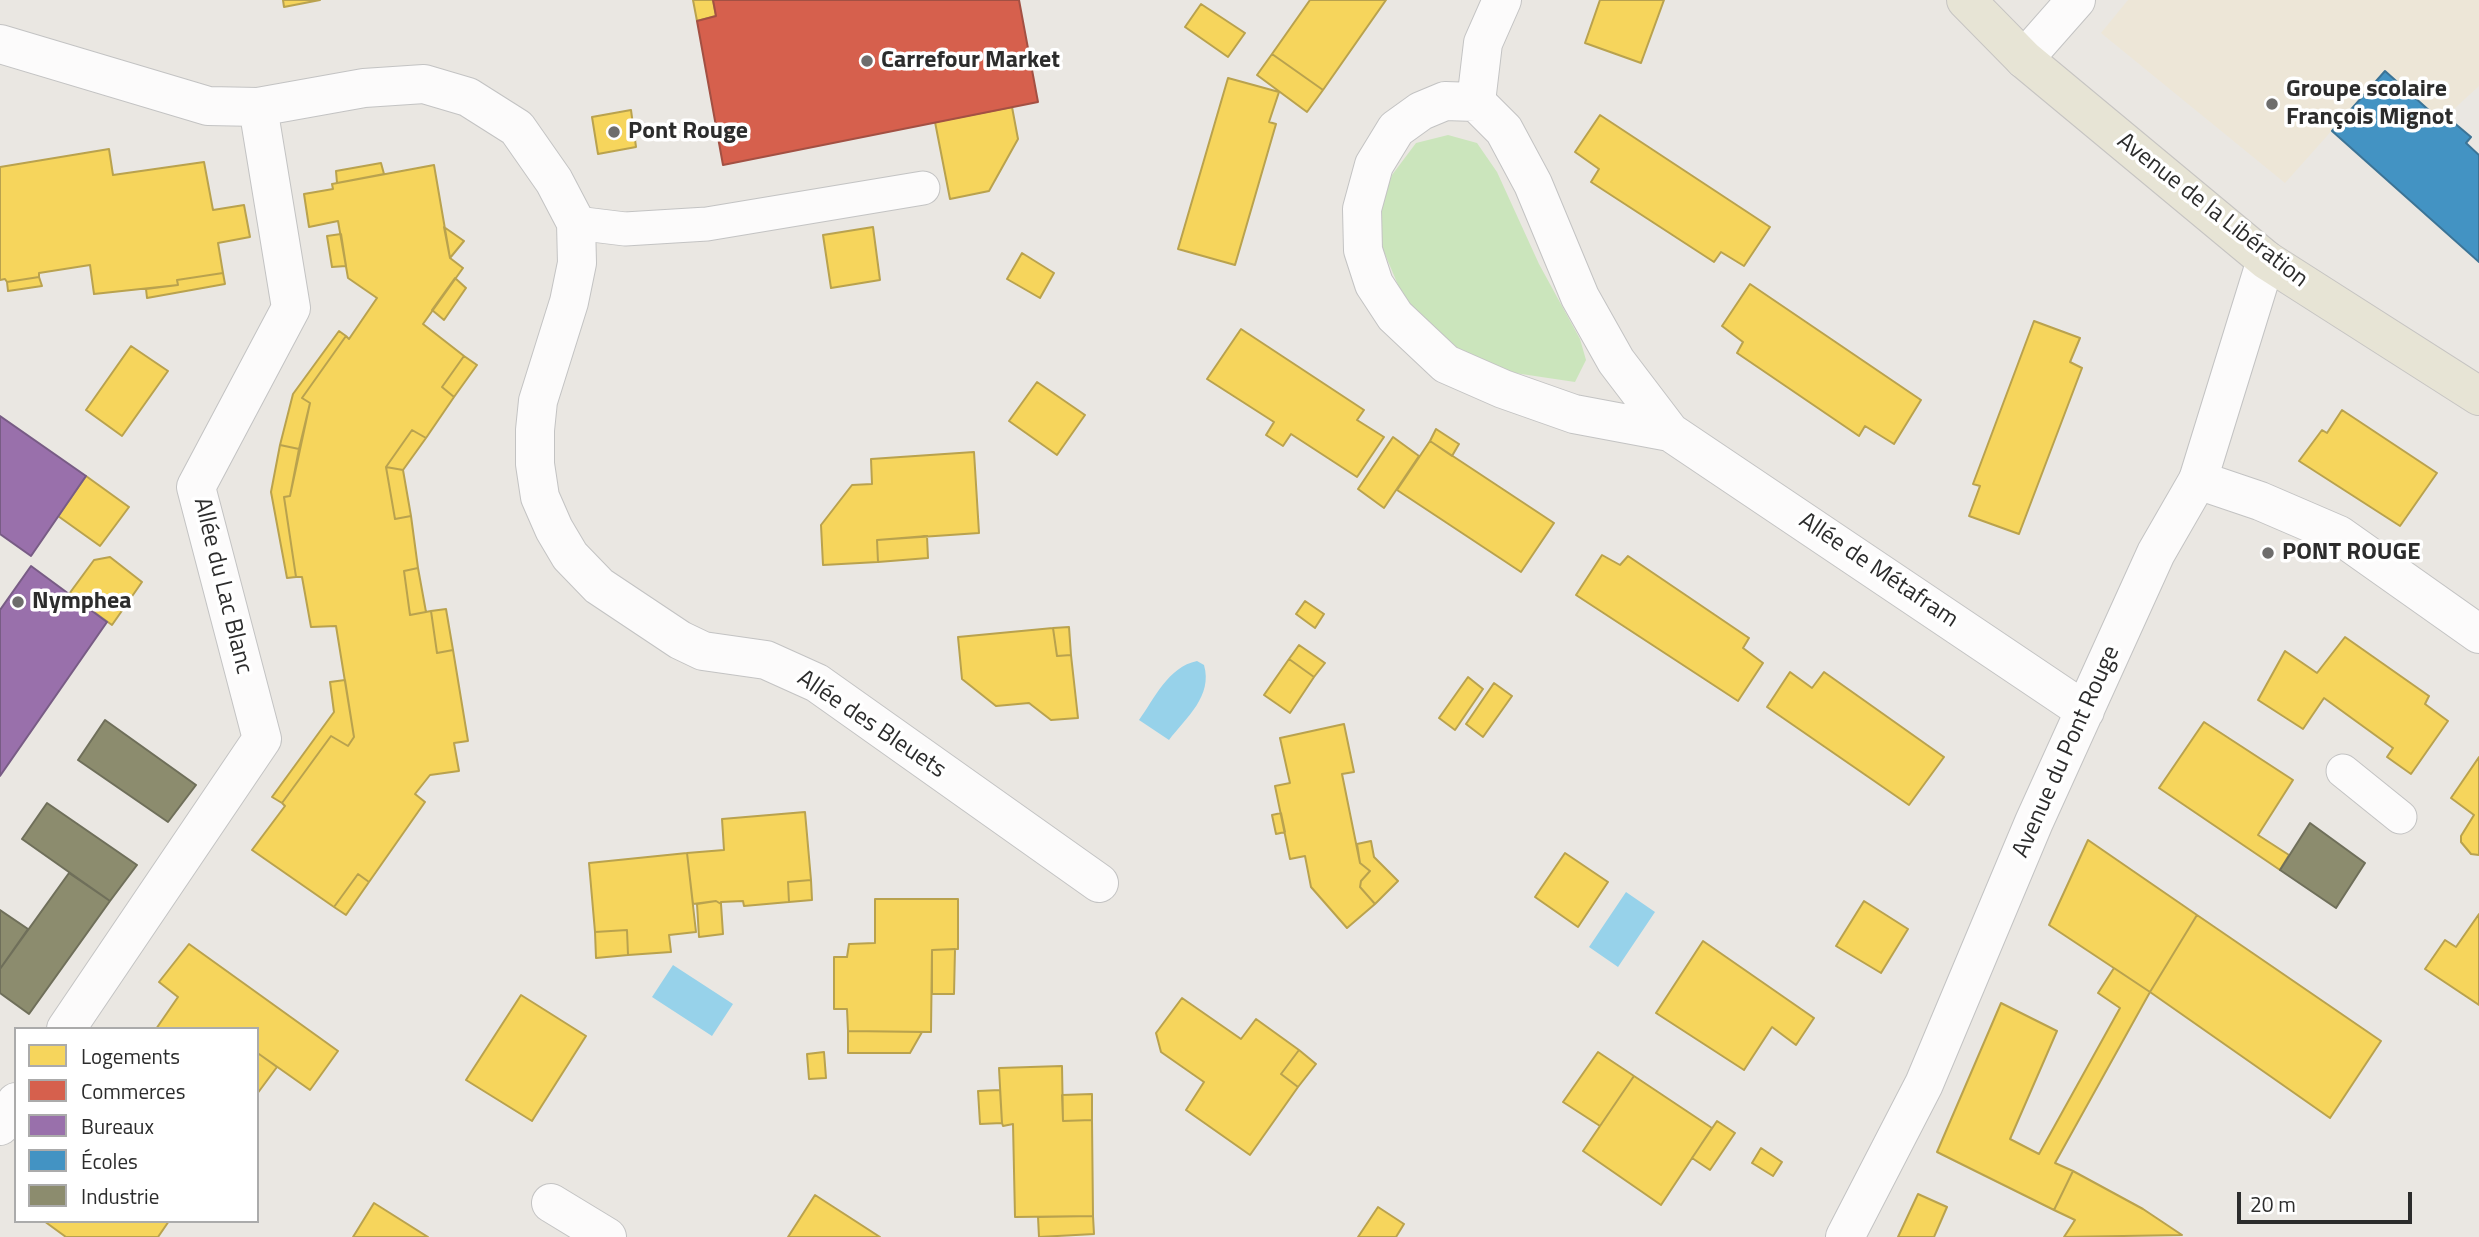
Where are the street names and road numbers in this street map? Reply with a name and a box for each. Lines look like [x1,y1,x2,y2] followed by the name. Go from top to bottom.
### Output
[2111,128,2313,294] street label: Avenue de la Libération
[186,495,258,677] street label: Allée du Lac Blanc
[1793,507,1963,635] street label: Allée de Métafram
[2007,642,2127,862] street label: Avenue du Pont Rouge
[791,665,951,785] street label: Allée des Bleuets

